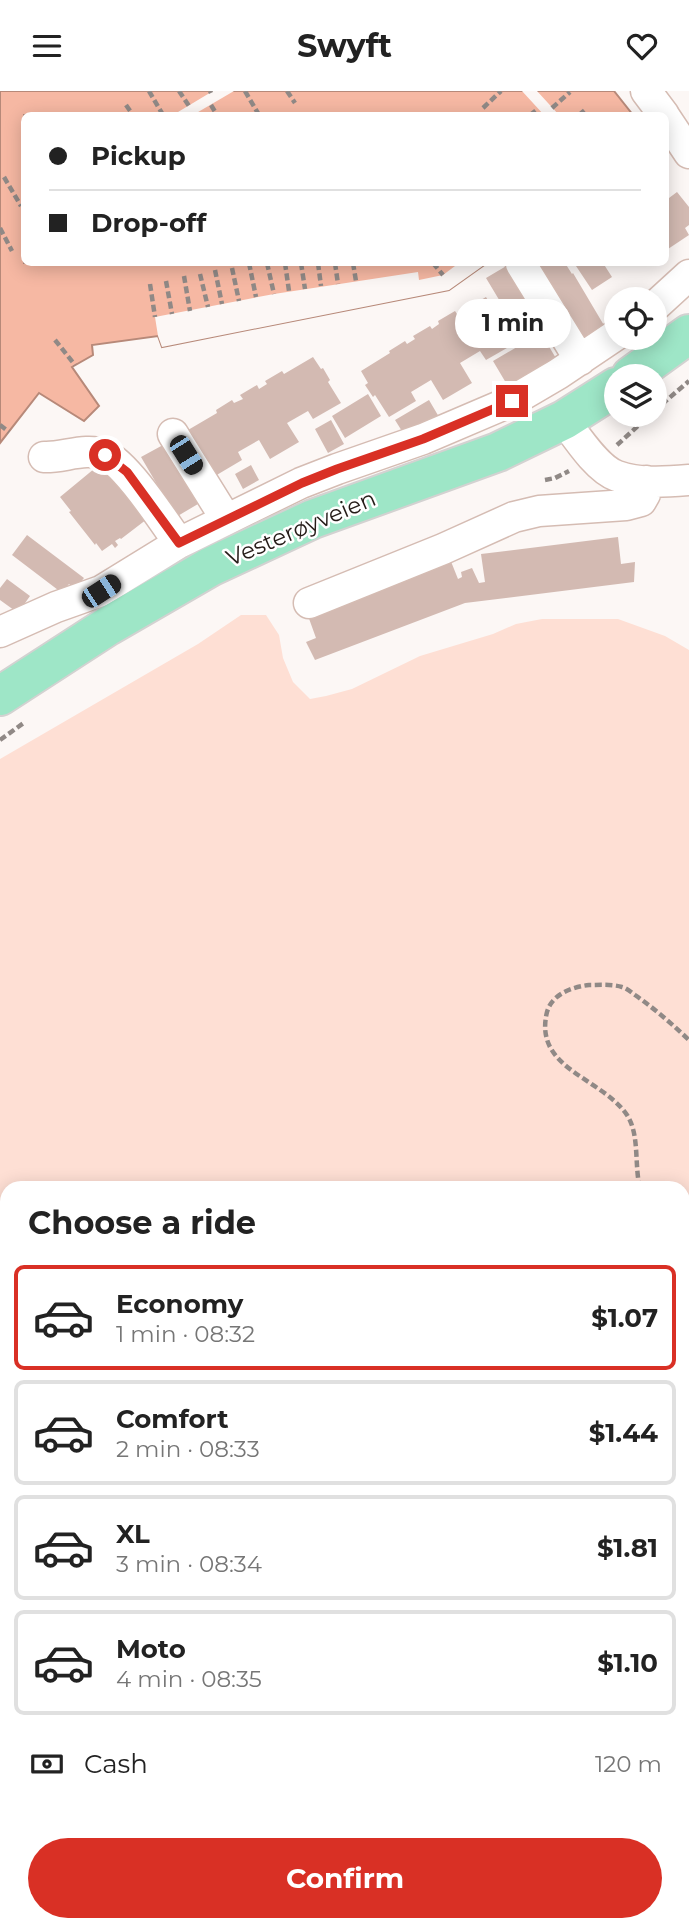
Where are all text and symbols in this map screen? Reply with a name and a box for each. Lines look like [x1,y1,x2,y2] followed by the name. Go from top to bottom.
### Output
[297,26,392,65] text: Swyft
[28,27,66,65] icon: menu
[623,27,661,65] icon: heart
[91,140,186,172] text: Pickup
[91,207,206,239] text: Drop-off
[604,287,667,427] map controls
[604,287,667,350] button: locate
[454,299,570,349] callout: 1 min
[482,309,544,337] text: 1 min
[604,364,667,427] button: layers
[496,385,528,417] route end
[166,432,207,478] car
[89,439,121,471] route start
[222,484,380,572] street label: Vesterøyveien
[78,571,125,611] car
[28,1203,256,1242] text: Choose a ride
[32,1286,95,1349] icon: car
[116,1288,243,1320] text: Economy
[591,1302,658,1334] text: $1.07
[116,1320,255,1348] text: 1 min · 08:32
[32,1401,95,1464] icon: car
[116,1403,228,1435] text: Comfort
[589,1417,658,1449] text: $1.44
[116,1435,260,1463] text: 2 min · 08:33
[32,1516,95,1579] icon: car
[116,1518,150,1550] text: XL
[597,1532,658,1564] text: $1.81
[116,1550,262,1578] text: 3 min · 08:34
[32,1631,95,1694] icon: car
[116,1633,186,1665] text: Moto
[597,1647,658,1679] text: $1.10
[116,1665,262,1693] text: 4 min · 08:35
[28,1745,66,1783] icon: cash
[84,1748,148,1780] text: Cash
[595,1750,662,1778] text: 120 m
[28,1838,662,1918] button: Confirm

